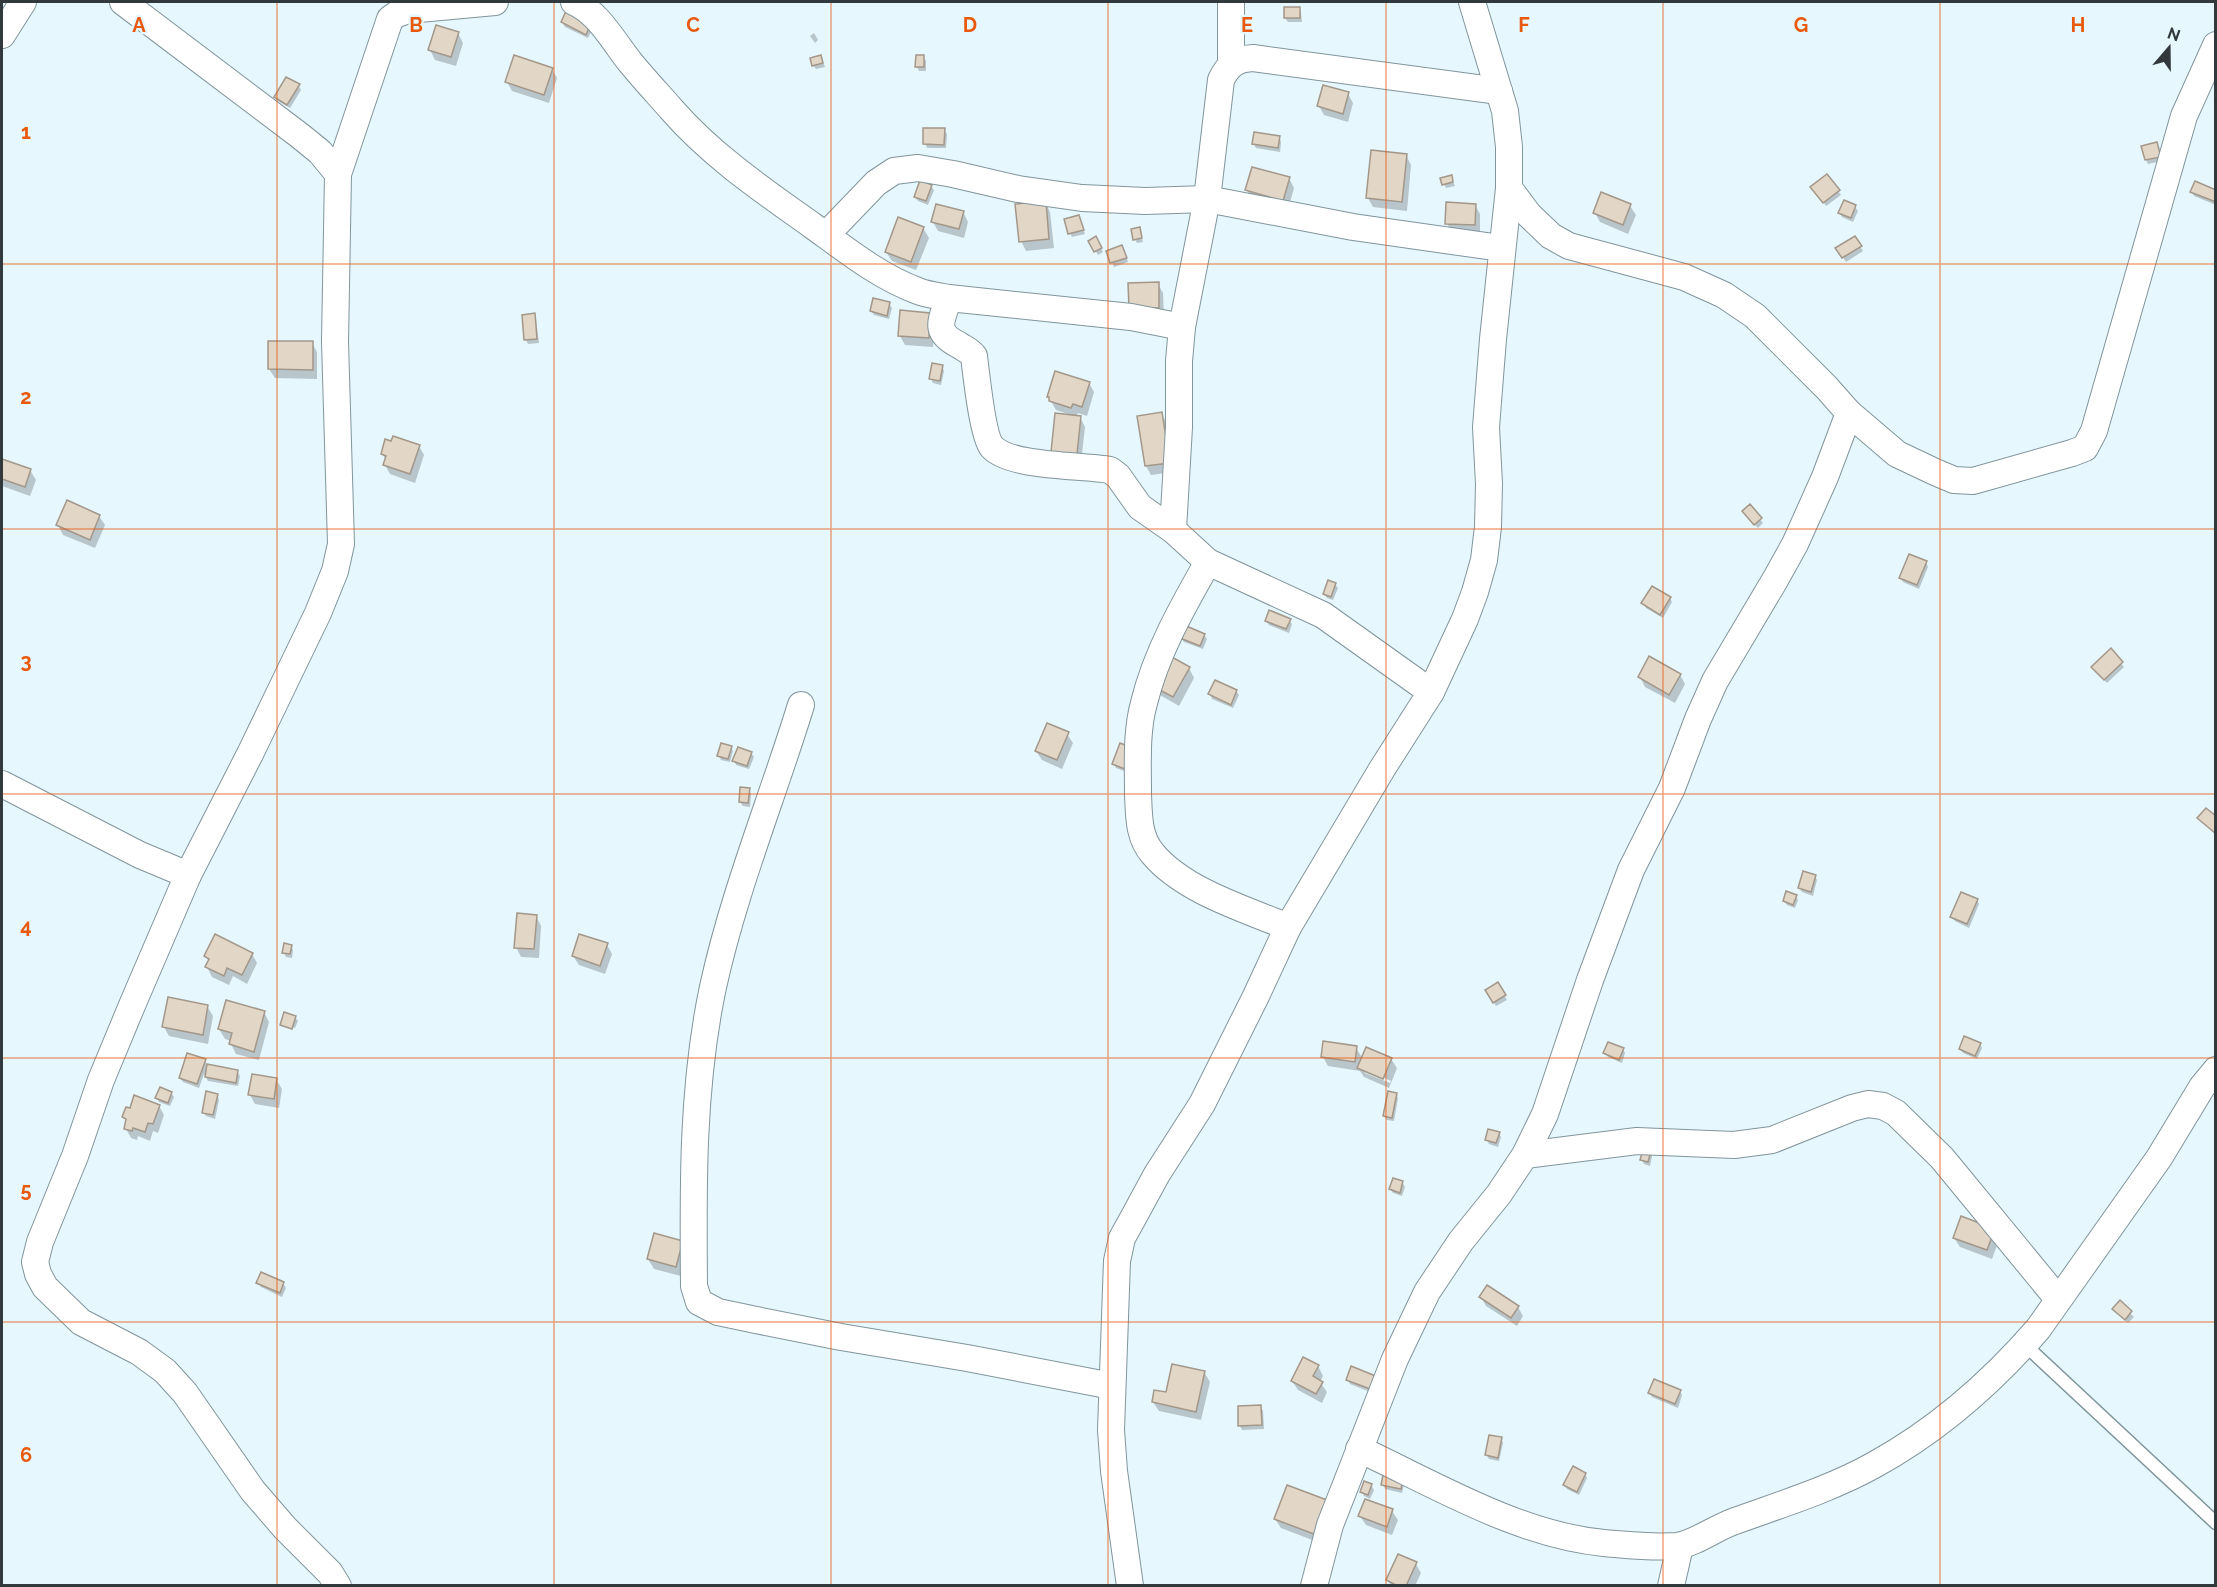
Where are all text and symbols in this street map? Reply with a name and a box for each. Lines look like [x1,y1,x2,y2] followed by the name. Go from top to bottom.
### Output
[132,13,146,37] text: A
[409,13,423,37] text: B
[686,13,700,37] text: C
[963,13,977,37] text: D
[1241,13,1253,37] text: E
[1518,13,1530,37] text: F
[1794,13,1808,37] text: G
[2071,13,2085,37] text: H
[2139,18,2199,78] north arrow
[2165,23,2183,45] text: N
[21,120,31,144] text: 1
[20,385,32,409] text: 2
[20,649,32,673] text: 3
[20,914,32,938] text: 4
[20,1178,32,1202] text: 5
[20,1443,32,1467] text: 6

